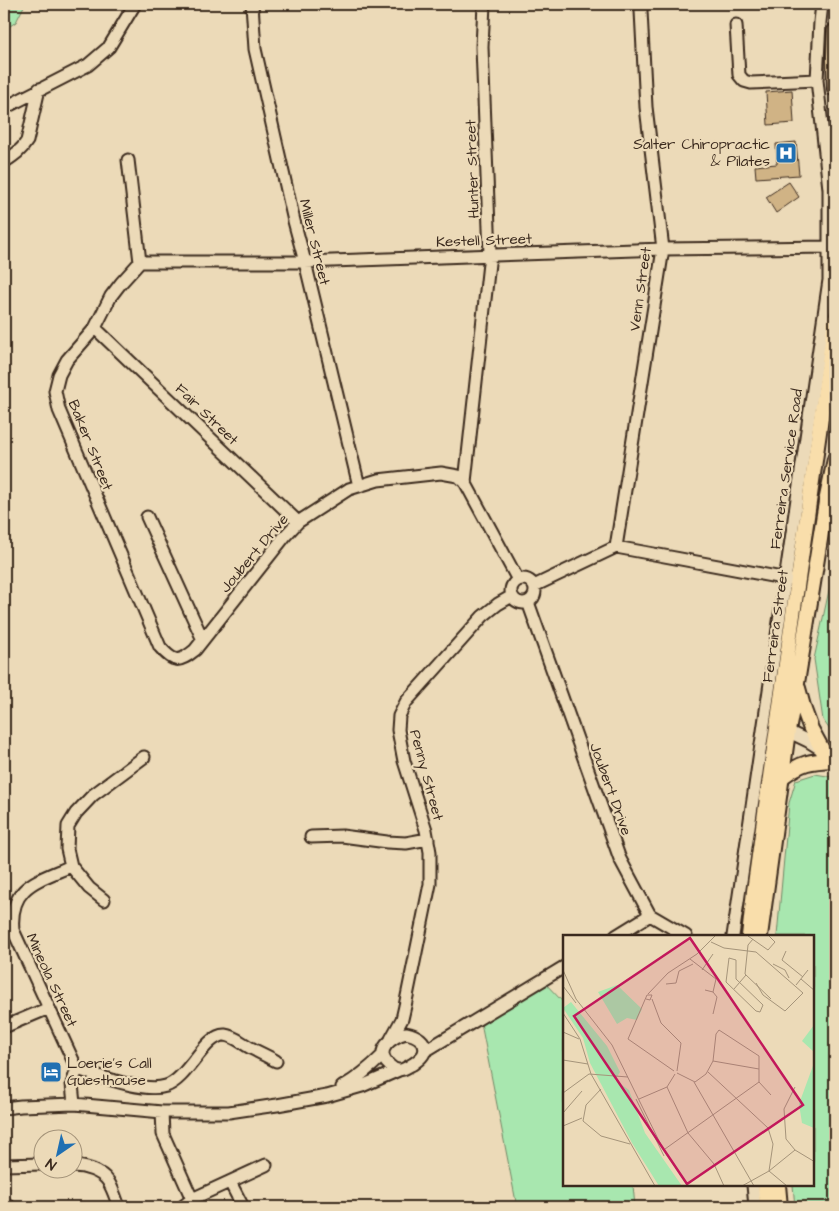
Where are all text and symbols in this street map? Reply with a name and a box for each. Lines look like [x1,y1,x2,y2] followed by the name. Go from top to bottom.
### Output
[460,119,485,219] street label: Hunter Street
[633,134,771,172] place label: Salter Chiropractic & Pilates
[774,141,798,165] hospital icon: Salter Chiropractic & Pilates
[294,197,335,287] street label: Miller Street
[436,228,532,253] street label: Kestell Street
[624,246,657,333] street label: Venn Street
[170,379,243,450] street label: Fair Street
[765,387,808,550] street label: Ferreira Service Road
[63,397,118,494] street label: Baker Street
[215,509,294,597] street label: Joubert Drive
[757,568,794,684] street label: Ferreira Street
[403,727,449,823] street label: Penny Street
[584,740,637,838] street label: Joubert Drive
[21,930,82,1030] street label: Mineola Street
[563,935,814,1186] inset map
[67,1053,152,1091] place label: Loerie's Call Guesthouse
[39,1060,63,1084] hotel icon: Loerie's Call Guesthouse
[32,1128,82,1178] north arrow
[42,1153,61,1175] text: N

